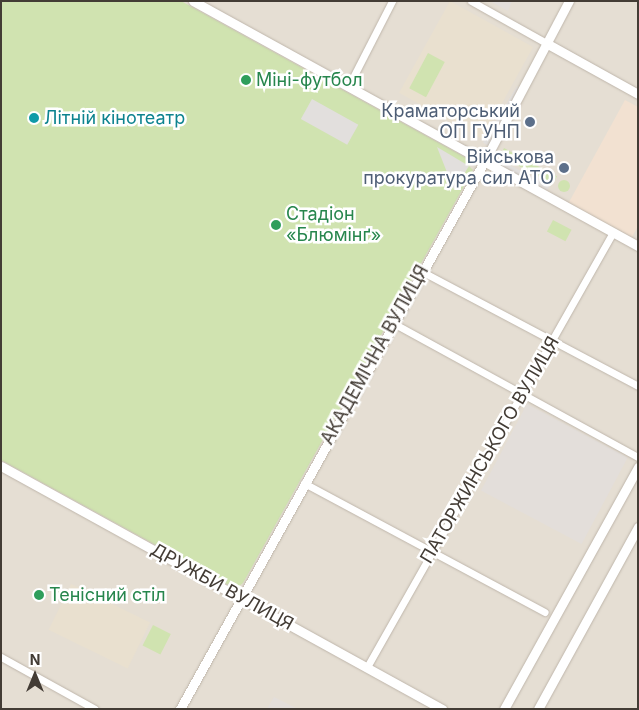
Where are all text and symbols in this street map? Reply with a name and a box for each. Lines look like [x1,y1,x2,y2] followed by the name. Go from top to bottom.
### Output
[256,69,363,91] place label: Міні-футбол
[240,74,252,86] marker: Міні-футбол
[381,101,520,144] place label: Краматорський ОП ГУНП
[44,107,185,129] place label: Літній кінотеатр
[28,112,40,124] marker: Літній кінотеатр
[524,116,536,128] marker: Краматорський ОП ГУНП
[363,147,554,190] place label: Військова прокуратура сил АТО
[558,162,570,174] marker: Військова прокуратура сил АТО
[286,204,381,246] place label: Стадіон «Блюмінґ»
[270,219,282,231] marker: Стадіон «Блюмінґ»
[317,262,433,448] street label: АКАДЕМІЧНА ВУЛИЦЯ
[416,333,564,567] street label: ПАТОРЖИНСЬКОГО ВУЛИЦЯ
[147,539,297,635] street label: ДРУЖБИ ВУЛИЦЯ
[49,584,166,606] place label: Тенісний стіл
[33,589,45,601] marker: Тенісний стіл
[10,650,60,700] north arrow
[30,651,40,668] text: N

